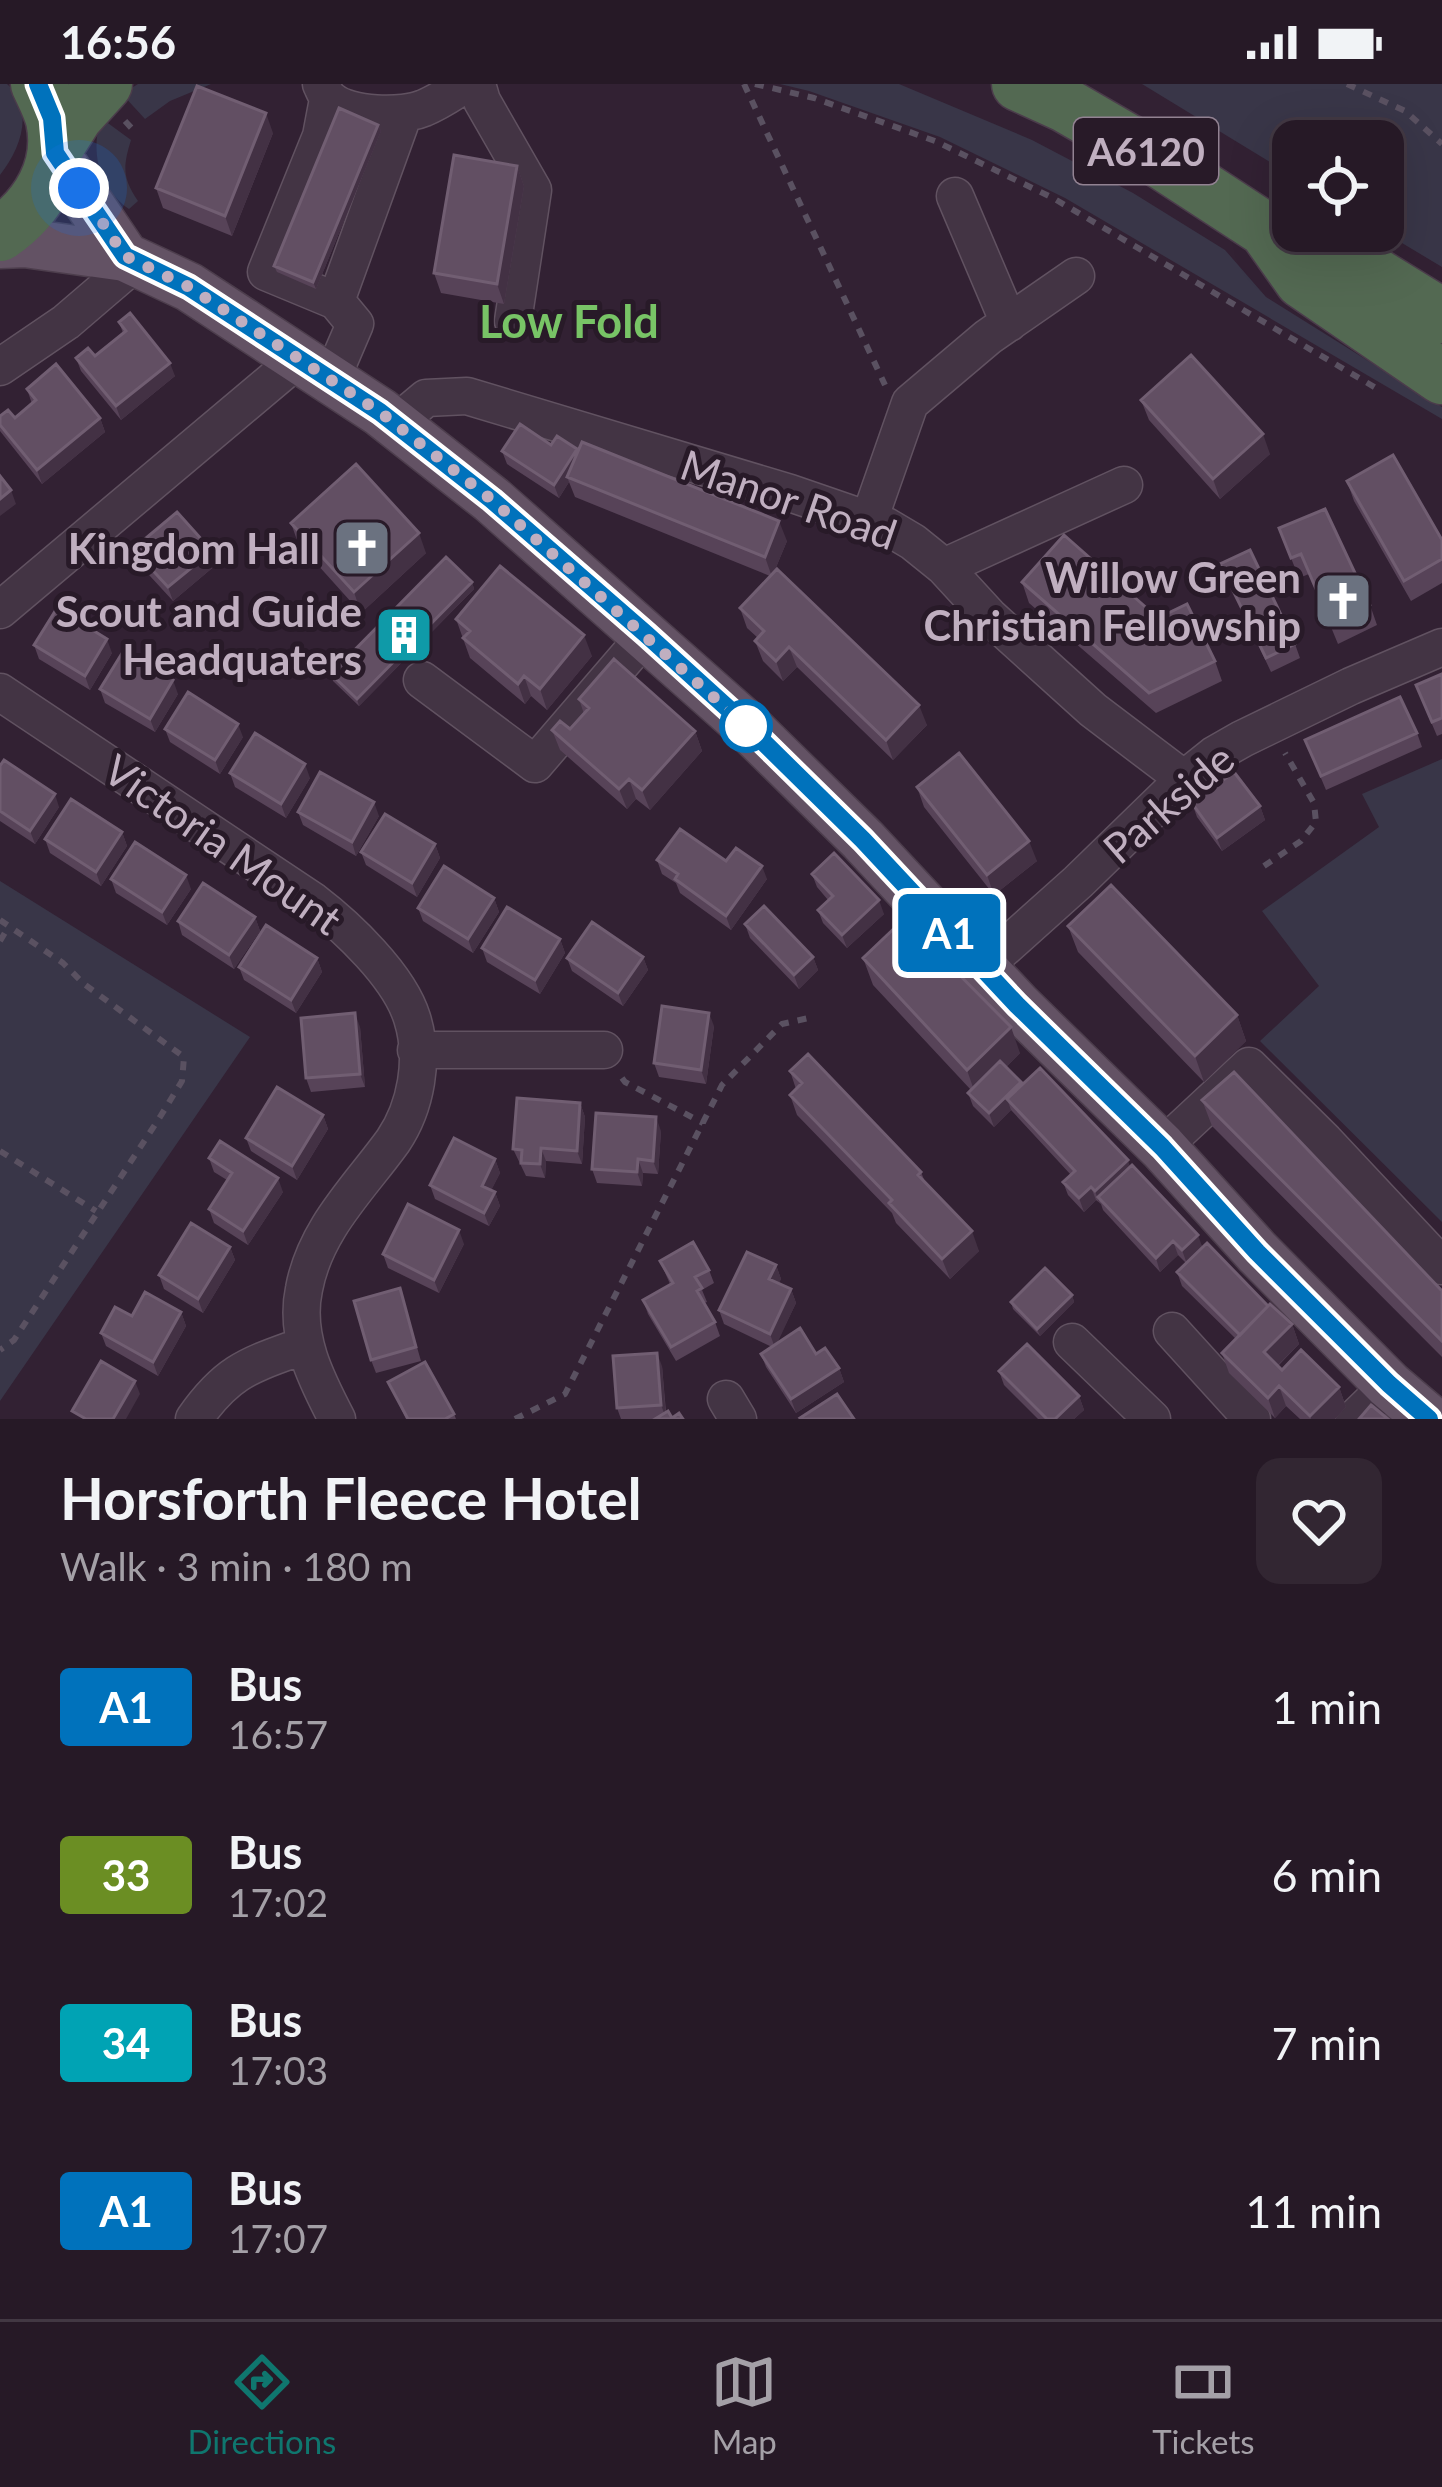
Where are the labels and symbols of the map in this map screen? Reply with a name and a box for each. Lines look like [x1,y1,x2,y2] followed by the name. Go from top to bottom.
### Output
[1074,118,1218,184] road number: A6120
[49,158,109,218] your location
[479,294,659,348] district label: Low Fold
[675,439,903,559] street label: Manor Road
[331,517,393,579] church icon: Kingdom Hall
[68,523,320,573] place label: Kingdom Hall
[923,552,1301,650] place label: Willow Green Christian Fellowship
[1312,570,1374,632] church icon: Willow Green Christian Fellowship
[56,586,362,684] place label: Scout and Guide Headquaters
[373,604,435,666] building icon: Scout and Guide Headquaters
[721,701,771,751] unlabelled marker
[1093,733,1243,873] street label: Parkside
[95,744,351,944] street label: Victoria Mount
[895,894,1003,972] line badge: A1

